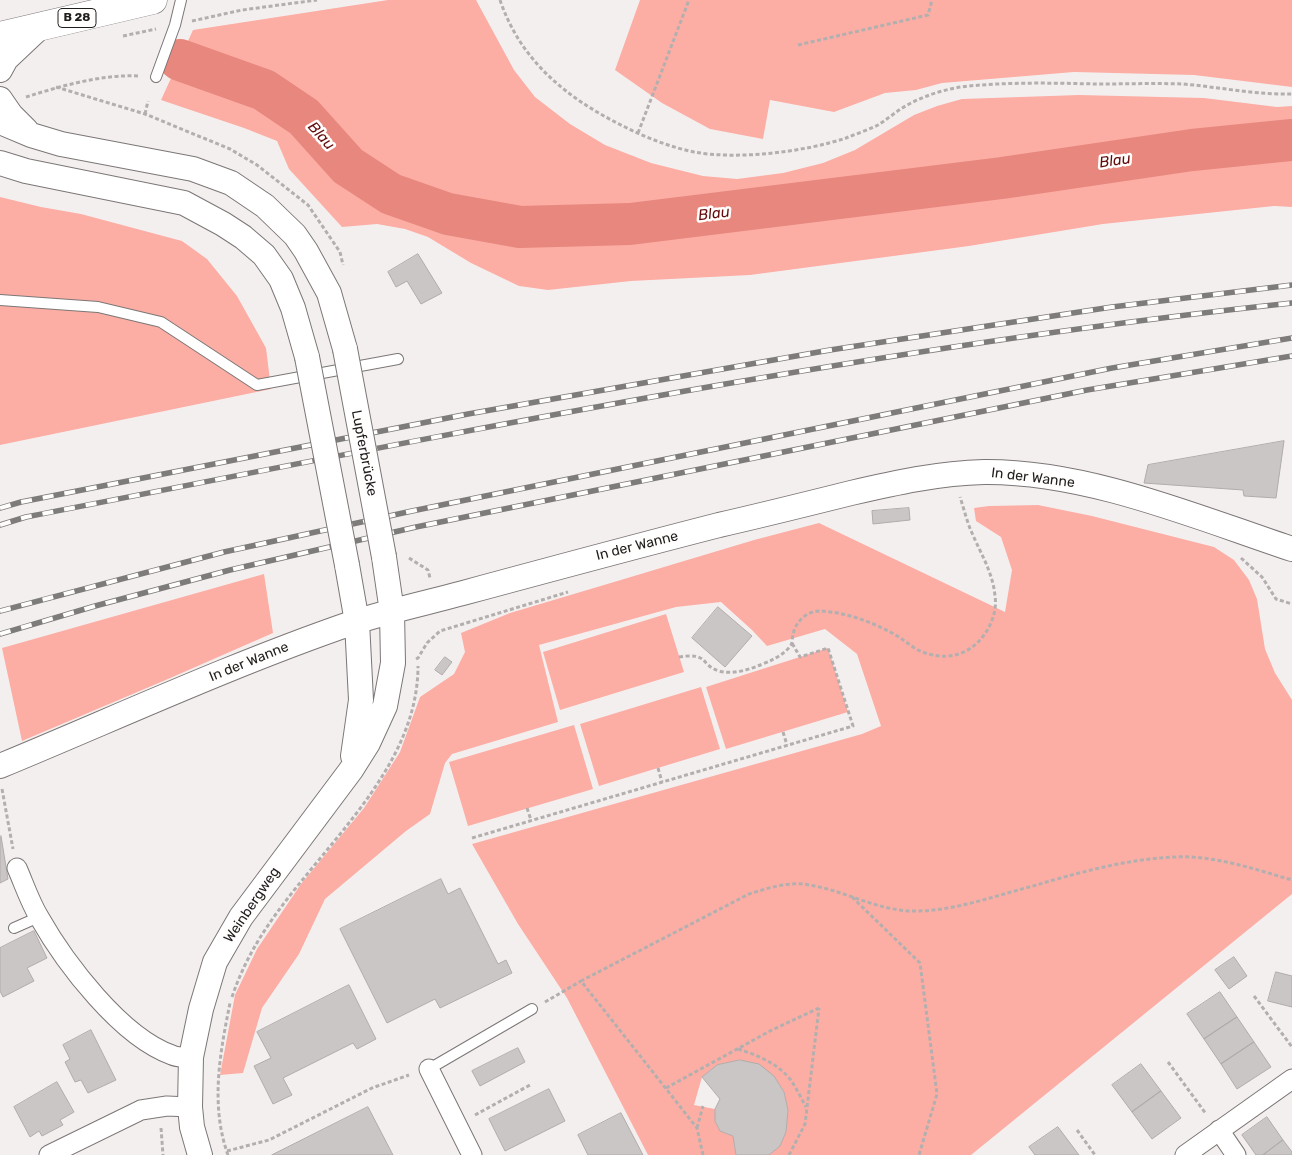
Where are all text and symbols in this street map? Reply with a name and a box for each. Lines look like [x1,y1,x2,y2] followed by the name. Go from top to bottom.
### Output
[58,8,96,28] road number: B 28
[304,118,338,154] water label: Blau
[1098,150,1132,172] water label: Blau
[697,203,731,225] water label: Blau
[347,409,381,497] street label: Lupferbrücke
[990,465,1076,491] street label: In der Wanne
[594,528,680,564] street label: In der Wanne
[207,638,291,686] street label: In der Wanne
[221,864,283,946] street label: Weinbergweg

